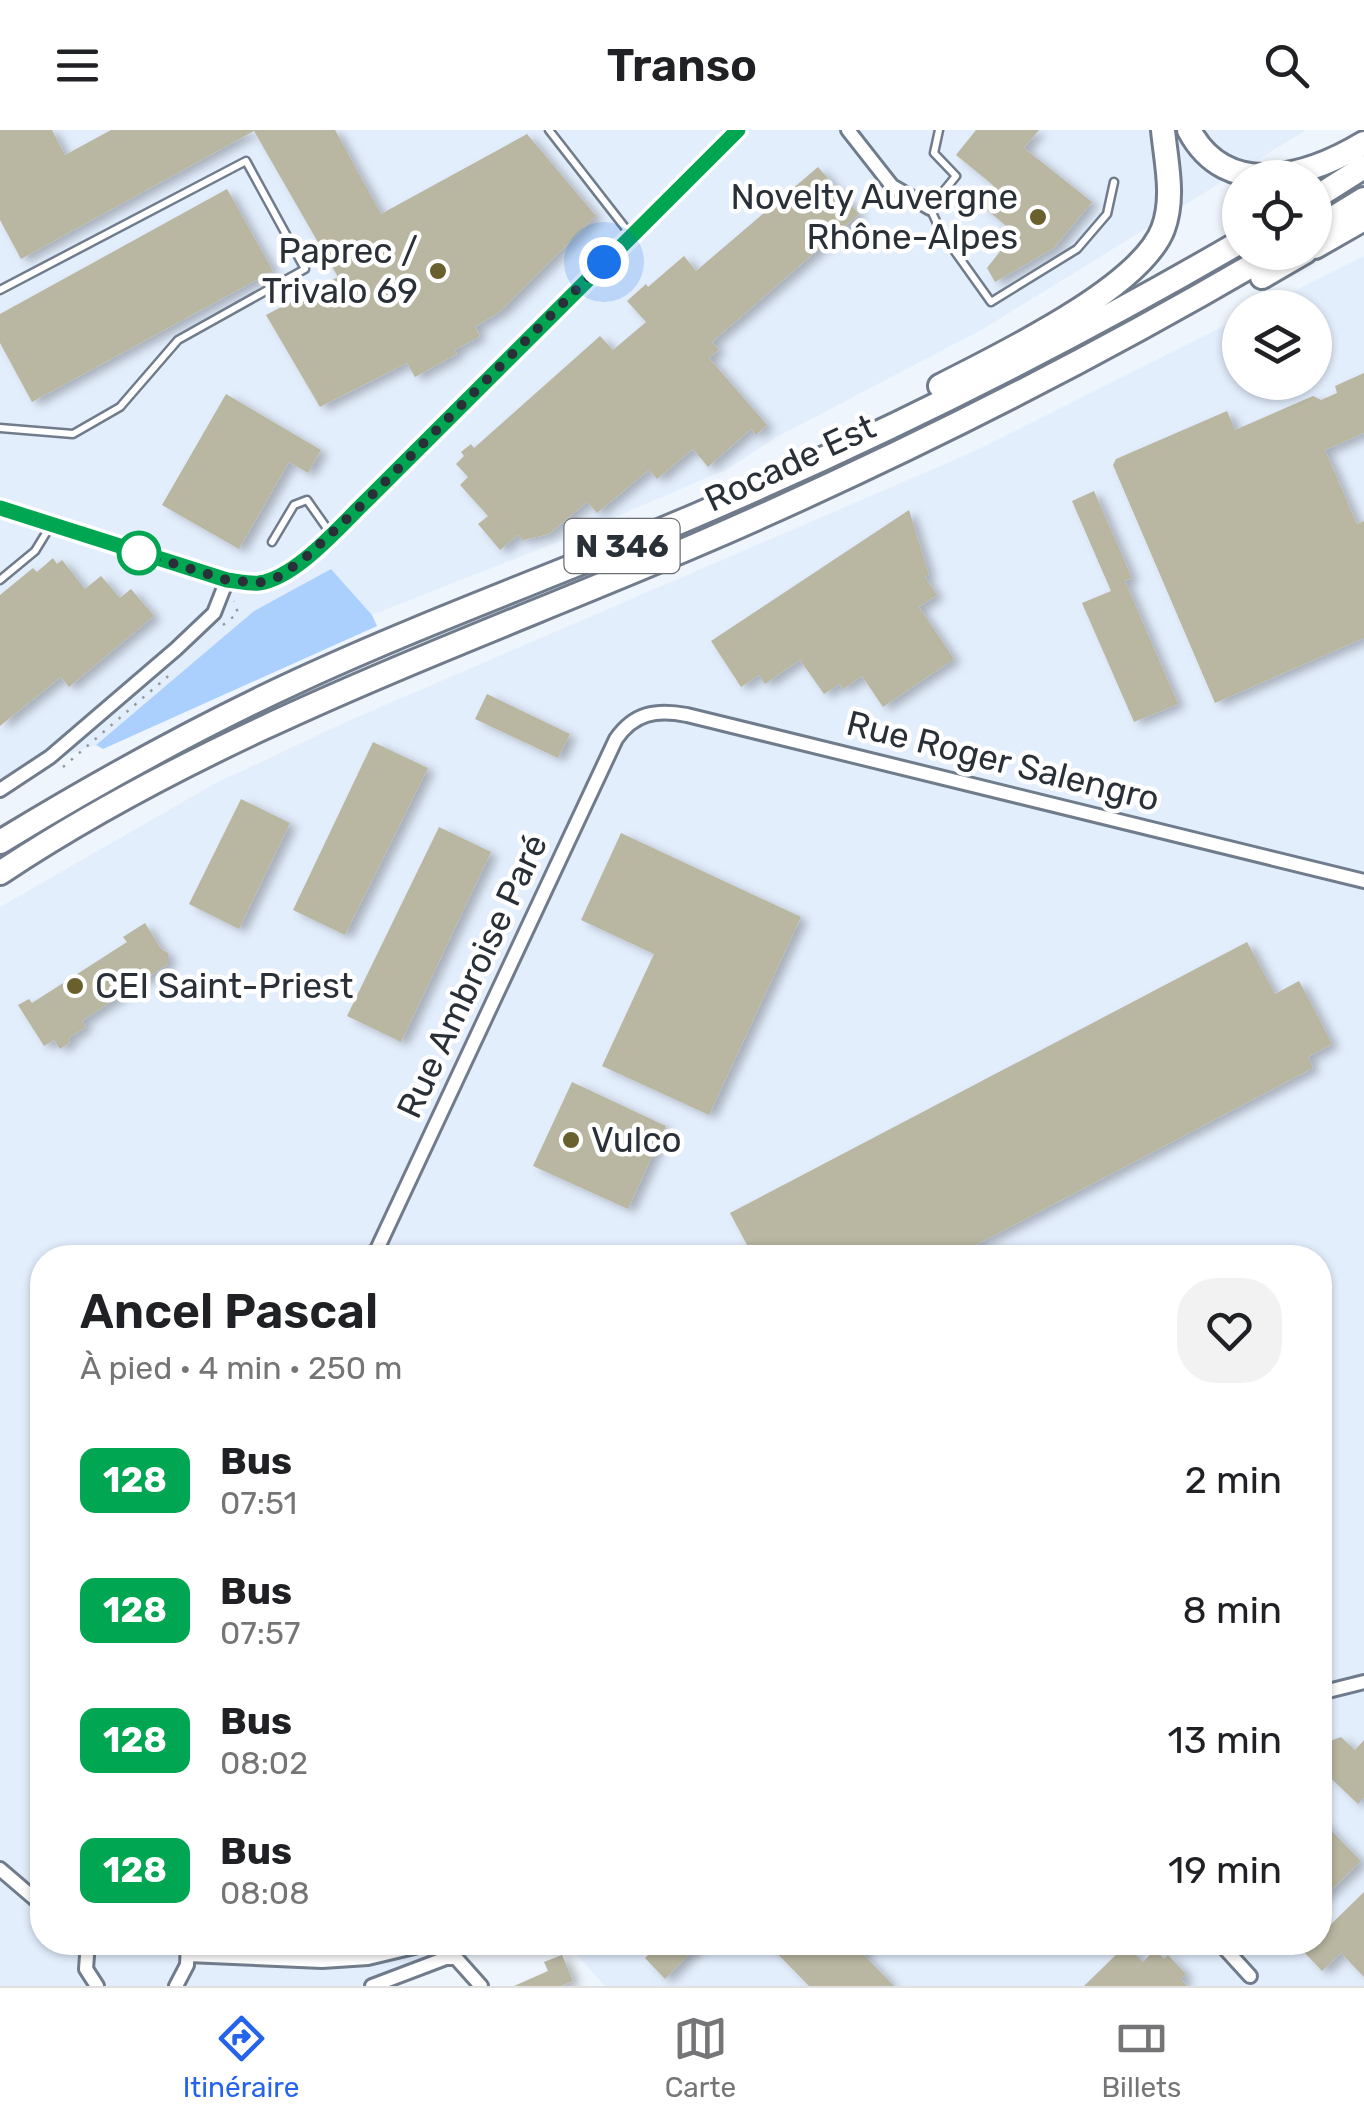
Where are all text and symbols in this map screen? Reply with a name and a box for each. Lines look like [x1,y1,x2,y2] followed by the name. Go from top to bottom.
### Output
[50,38,105,93] icon: menu
[1259,38,1314,93] icon: search
[607,39,757,92] text: Transo
[1222,160,1332,400] map controls
[1222,160,1332,270] button: locate
[730,176,1018,258] place label: Novelty Auvergne Rhône-Alpes
[1027,206,1049,228] marker: Novelty Auvergne Rhône-Alpes
[262,230,418,312] place label: Paprec / Trivalo 69
[579,237,629,287] your location
[427,260,449,282] marker: Paprec / Trivalo 69
[1222,290,1332,400] button: layers
[698,405,882,521] street label: Rocade Est
[564,519,680,573] road number: N 346
[118,532,160,574] unlabelled marker
[842,702,1164,820] street label: Rue Roger Salengro
[388,827,556,1125] street label: Rue Ambroise Paré
[95,965,354,1007] place label: CEI Saint-Priest
[64,975,86,997] marker: CEI Saint-Priest
[591,1119,682,1161] place label: Vulco
[560,1129,582,1151] marker: Vulco
[1177,1278,1282,1383] button: heart
[80,1283,378,1340] text: Ancel Pascal
[80,1349,402,1387] text: À pied · 4 min · 250 m
[220,1438,292,1484] text: Bus
[1184,1457,1282,1503] text: 2 min
[103,1459,167,1501] text: 128
[220,1484,297,1522] text: 07:51
[220,1568,292,1614] text: Bus
[1183,1587,1282,1633] text: 8 min
[103,1589,167,1631] text: 128
[220,1614,300,1652] text: 07:57
[220,1698,292,1744] text: Bus
[1168,1717,1282,1763] text: 13 min
[103,1719,167,1761] text: 128
[220,1744,308,1782] text: 08:02
[220,1828,292,1874] text: Bus
[1168,1847,1282,1893] text: 19 min
[103,1849,167,1891] text: 128
[220,1874,310,1912] text: 08:08
[183,2011,299,2104] tab: Itinéraire
[665,2011,736,2104] tab: Carte
[1101,2011,1181,2104] tab: Billets

